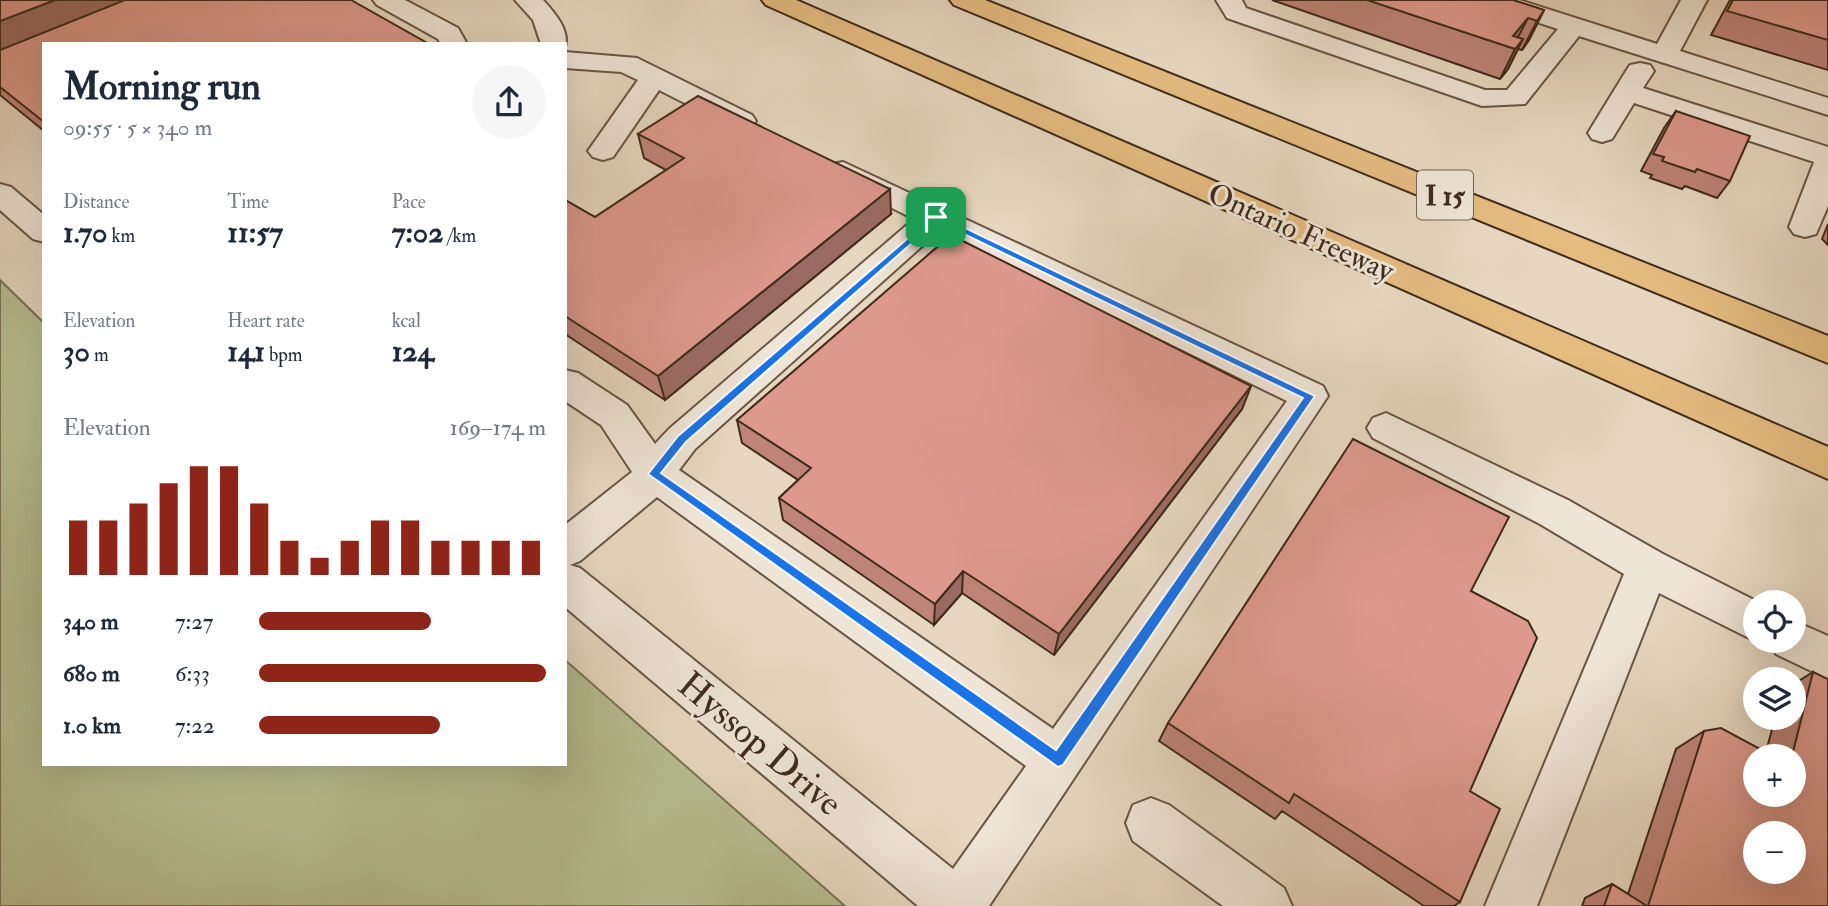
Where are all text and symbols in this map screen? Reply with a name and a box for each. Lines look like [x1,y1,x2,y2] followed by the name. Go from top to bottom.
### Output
[63,63,261,111] text: Morning run
[472,65,546,139] button: share
[63,113,212,142] text: 09:55 · 5 × 340 m
[1417,170,1473,220] road number: I 15
[1202,175,1400,290] street label: Ontario Freeway
[906,187,966,247] pin
[63,190,129,214] text: Distance
[227,190,269,214] text: Time
[392,190,426,214] text: Pace
[917,198,955,236] icon: arrive
[63,214,107,251] text: 1.70
[227,214,283,251] text: 11:57
[392,214,443,251] text: 7:02
[107,224,135,248] text: km
[443,224,476,248] text: /km
[63,309,135,333] text: Elevation
[227,309,305,333] text: Heart rate
[392,309,421,333] text: kcal
[63,333,90,370] text: 30
[227,333,265,370] text: 141
[392,333,434,370] text: 124
[90,343,109,367] text: m
[265,343,303,367] text: bpm
[63,413,151,442] text: Elevation
[450,413,546,442] text: 169–174 m
[1743,590,1806,884] map controls
[1743,590,1806,653] button: locate
[63,607,119,636] text: 340 m
[175,607,213,636] text: 7:27
[63,659,120,688] text: 680 m
[175,659,210,688] text: 6:33
[668,662,852,827] street label: Hyssop Drive
[1743,667,1806,730] button: layers
[63,711,121,740] text: 1.0 km
[175,711,215,740] text: 7:22
[1743,744,1806,807] button: +
[1743,821,1806,884] button: −

